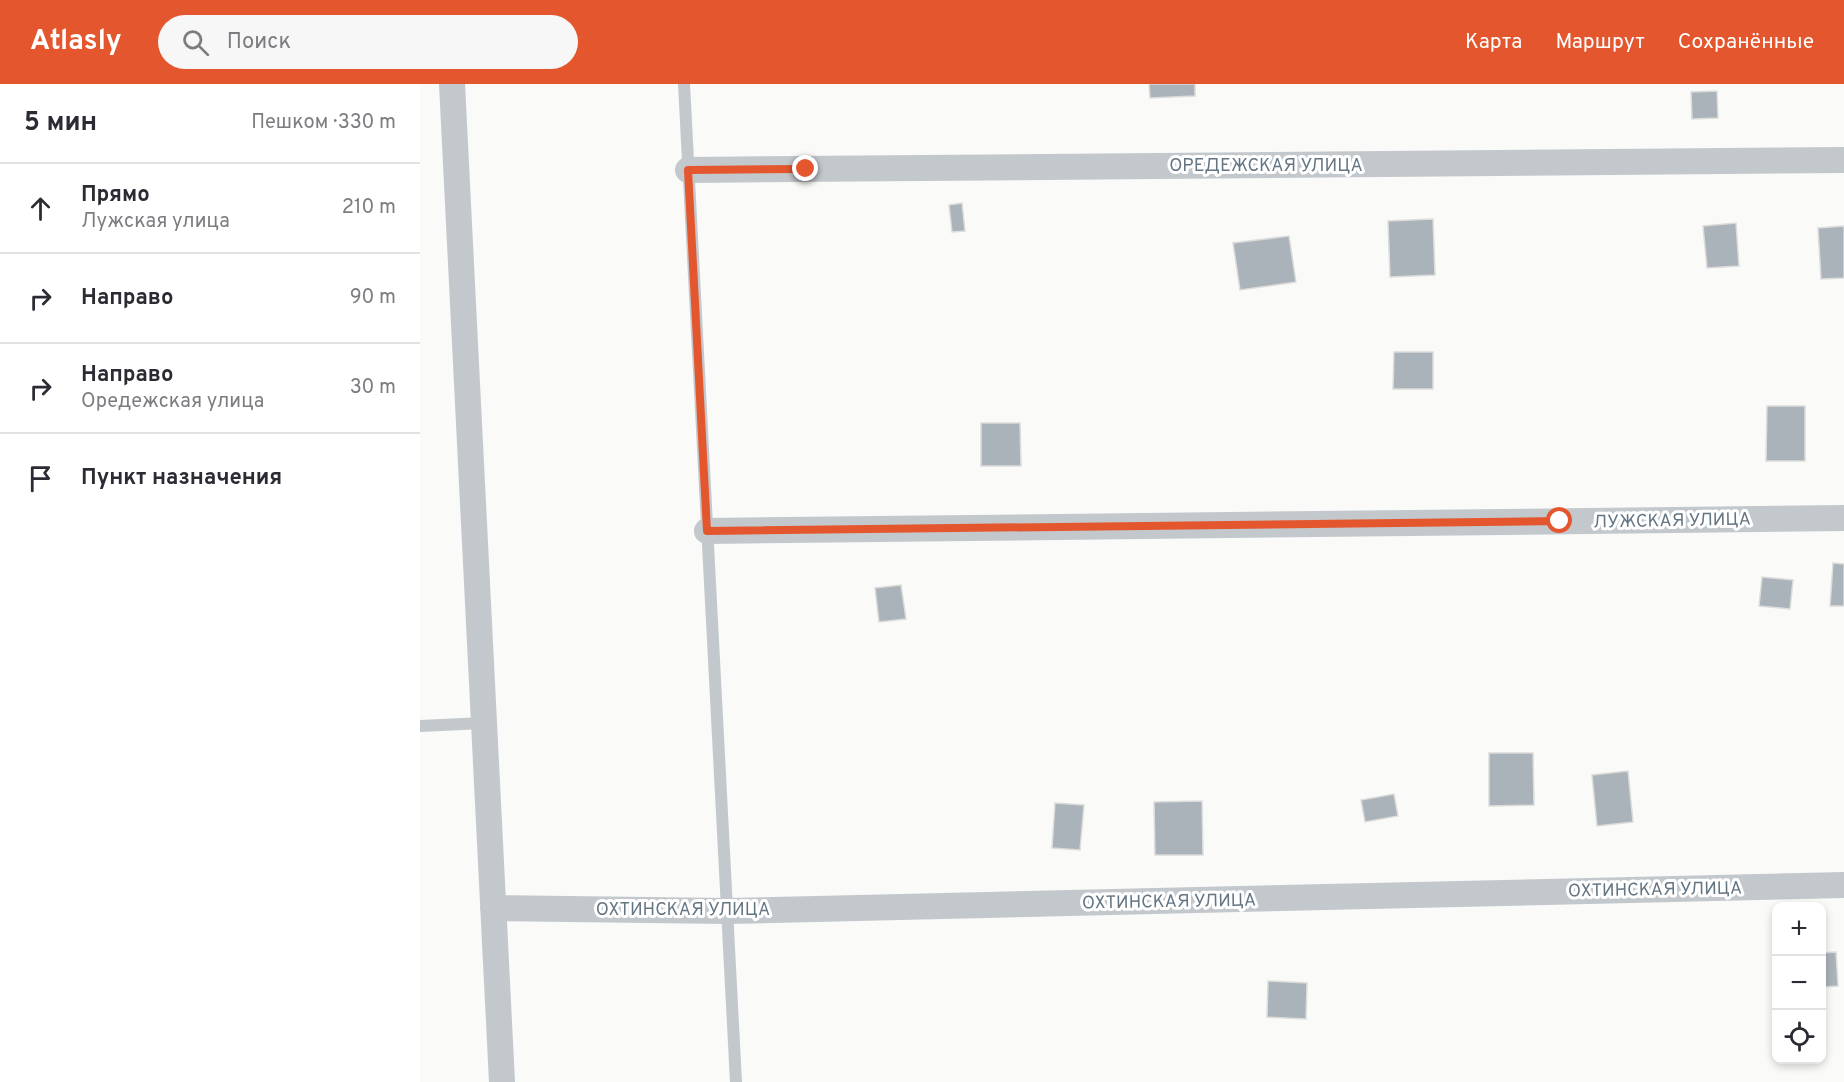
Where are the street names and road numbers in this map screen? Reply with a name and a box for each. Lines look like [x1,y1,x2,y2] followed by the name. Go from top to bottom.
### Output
[1169,155,1363,178] street label: ОРЕДЕЖСКАЯ УЛИЦА
[1593,509,1751,534] street label: ЛУЖСКАЯ УЛИЦА
[1568,877,1742,904] street label: ОХТИНСКАЯ УЛИЦА
[1082,889,1256,916] street label: ОХТИНСКАЯ УЛИЦА
[596,899,770,922] street label: ОХТИНСКАЯ УЛИЦА

